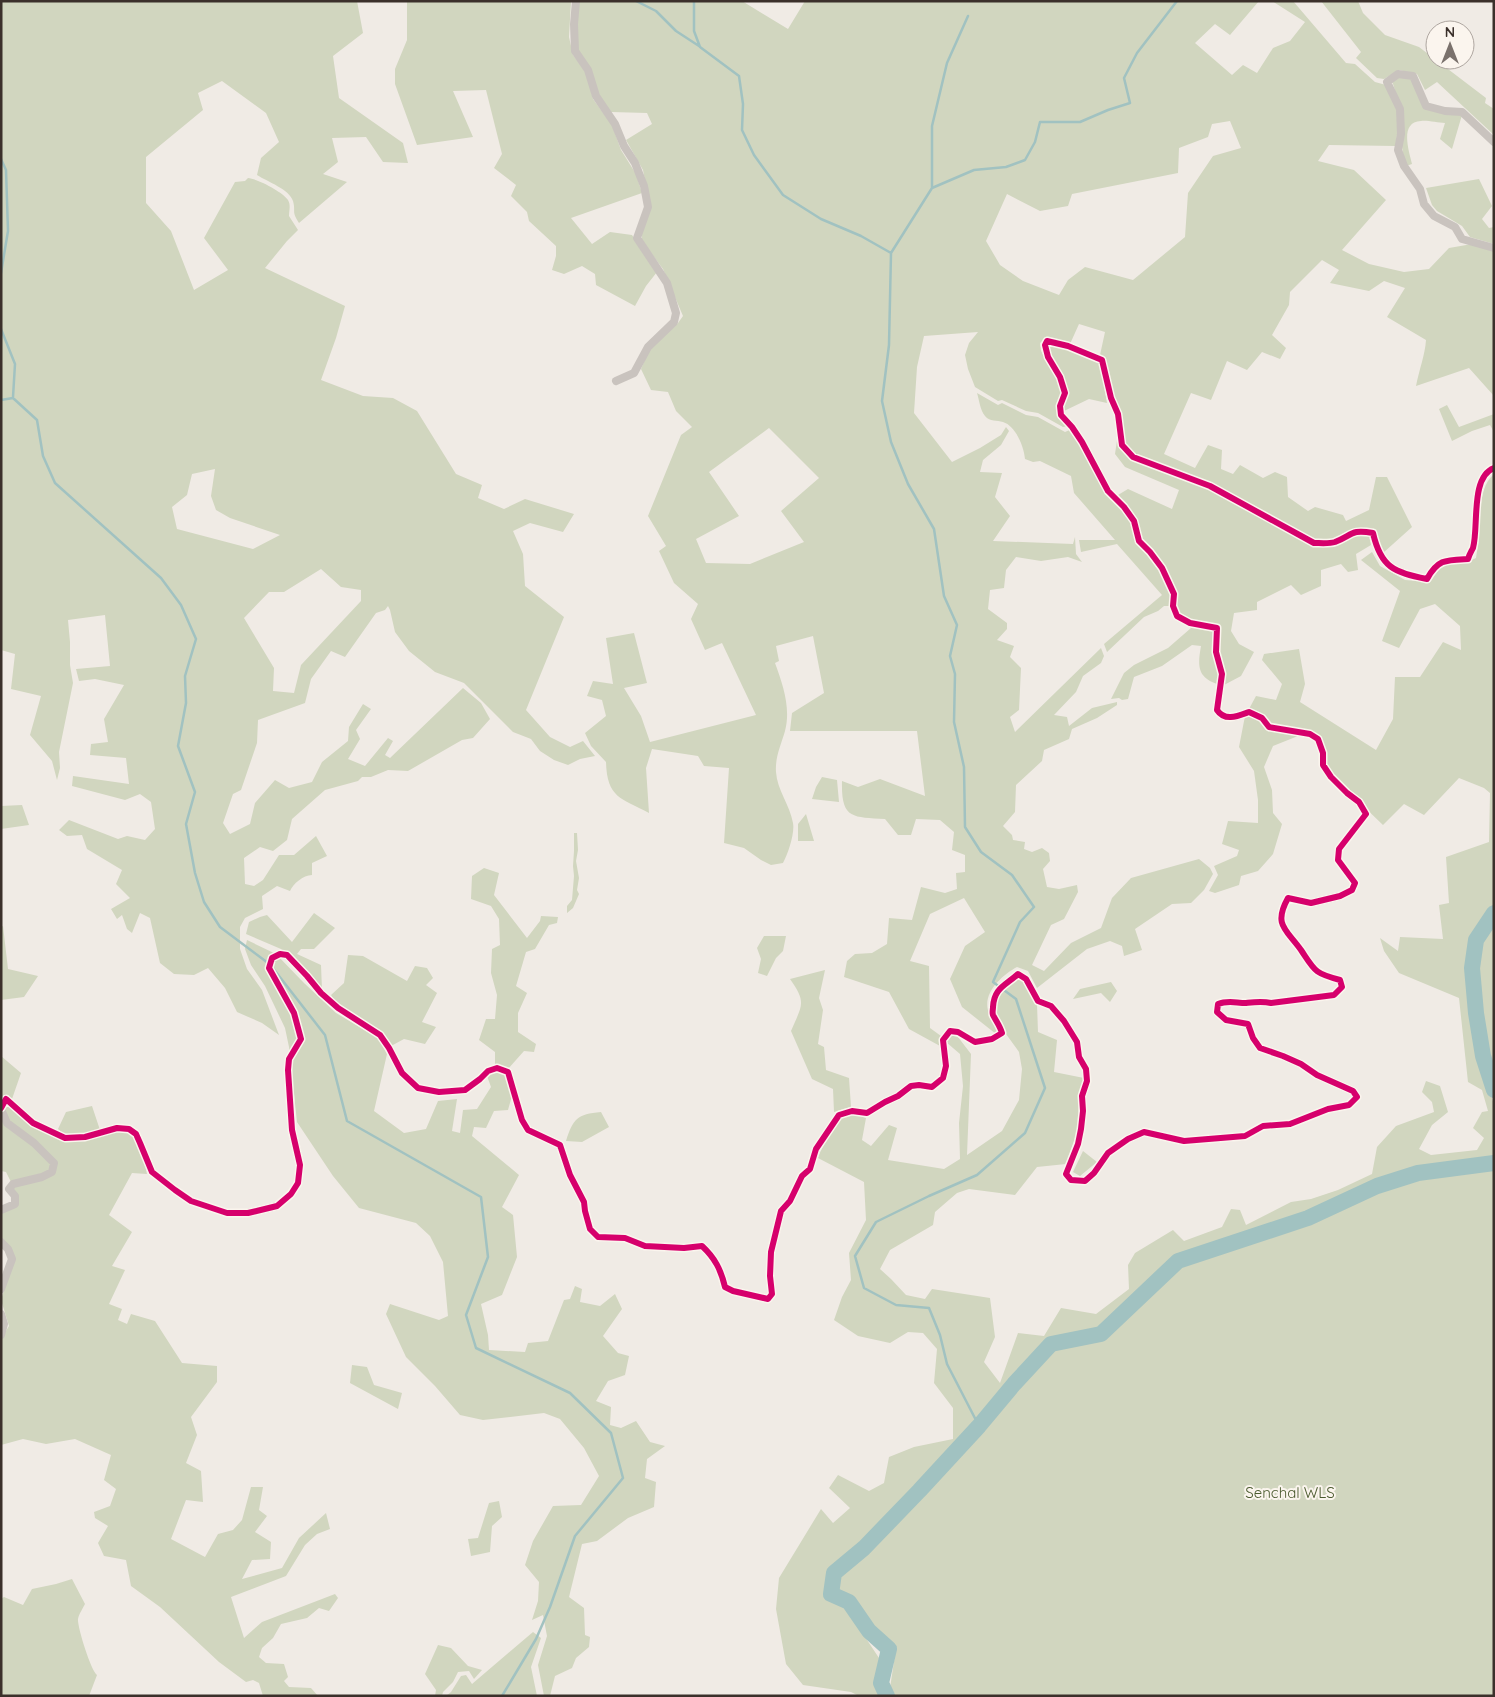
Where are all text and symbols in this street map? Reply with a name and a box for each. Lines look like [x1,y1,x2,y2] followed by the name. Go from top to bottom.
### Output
[1425,20,1475,70] north arrow
[1445,23,1455,41] text: N
[1245,1483,1335,1502] park label: Senchal WLS

